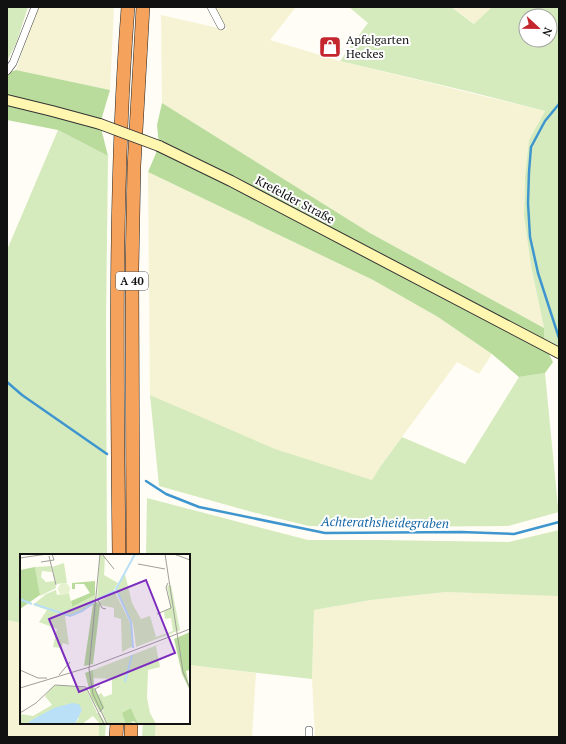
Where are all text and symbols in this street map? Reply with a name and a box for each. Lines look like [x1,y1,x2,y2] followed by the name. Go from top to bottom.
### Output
[518,8,558,48] north arrow
[539,25,555,39] text: N
[346,32,409,61] place label: Apfelgarten Heckes
[317,34,343,60] shop icon: Apfelgarten Heckes
[253,172,337,227] street label: Krefelder Straße
[116,272,148,290] road number: A 40
[320,512,449,532] water label: Achterathsheidegraben
[20,554,190,724] inset map

